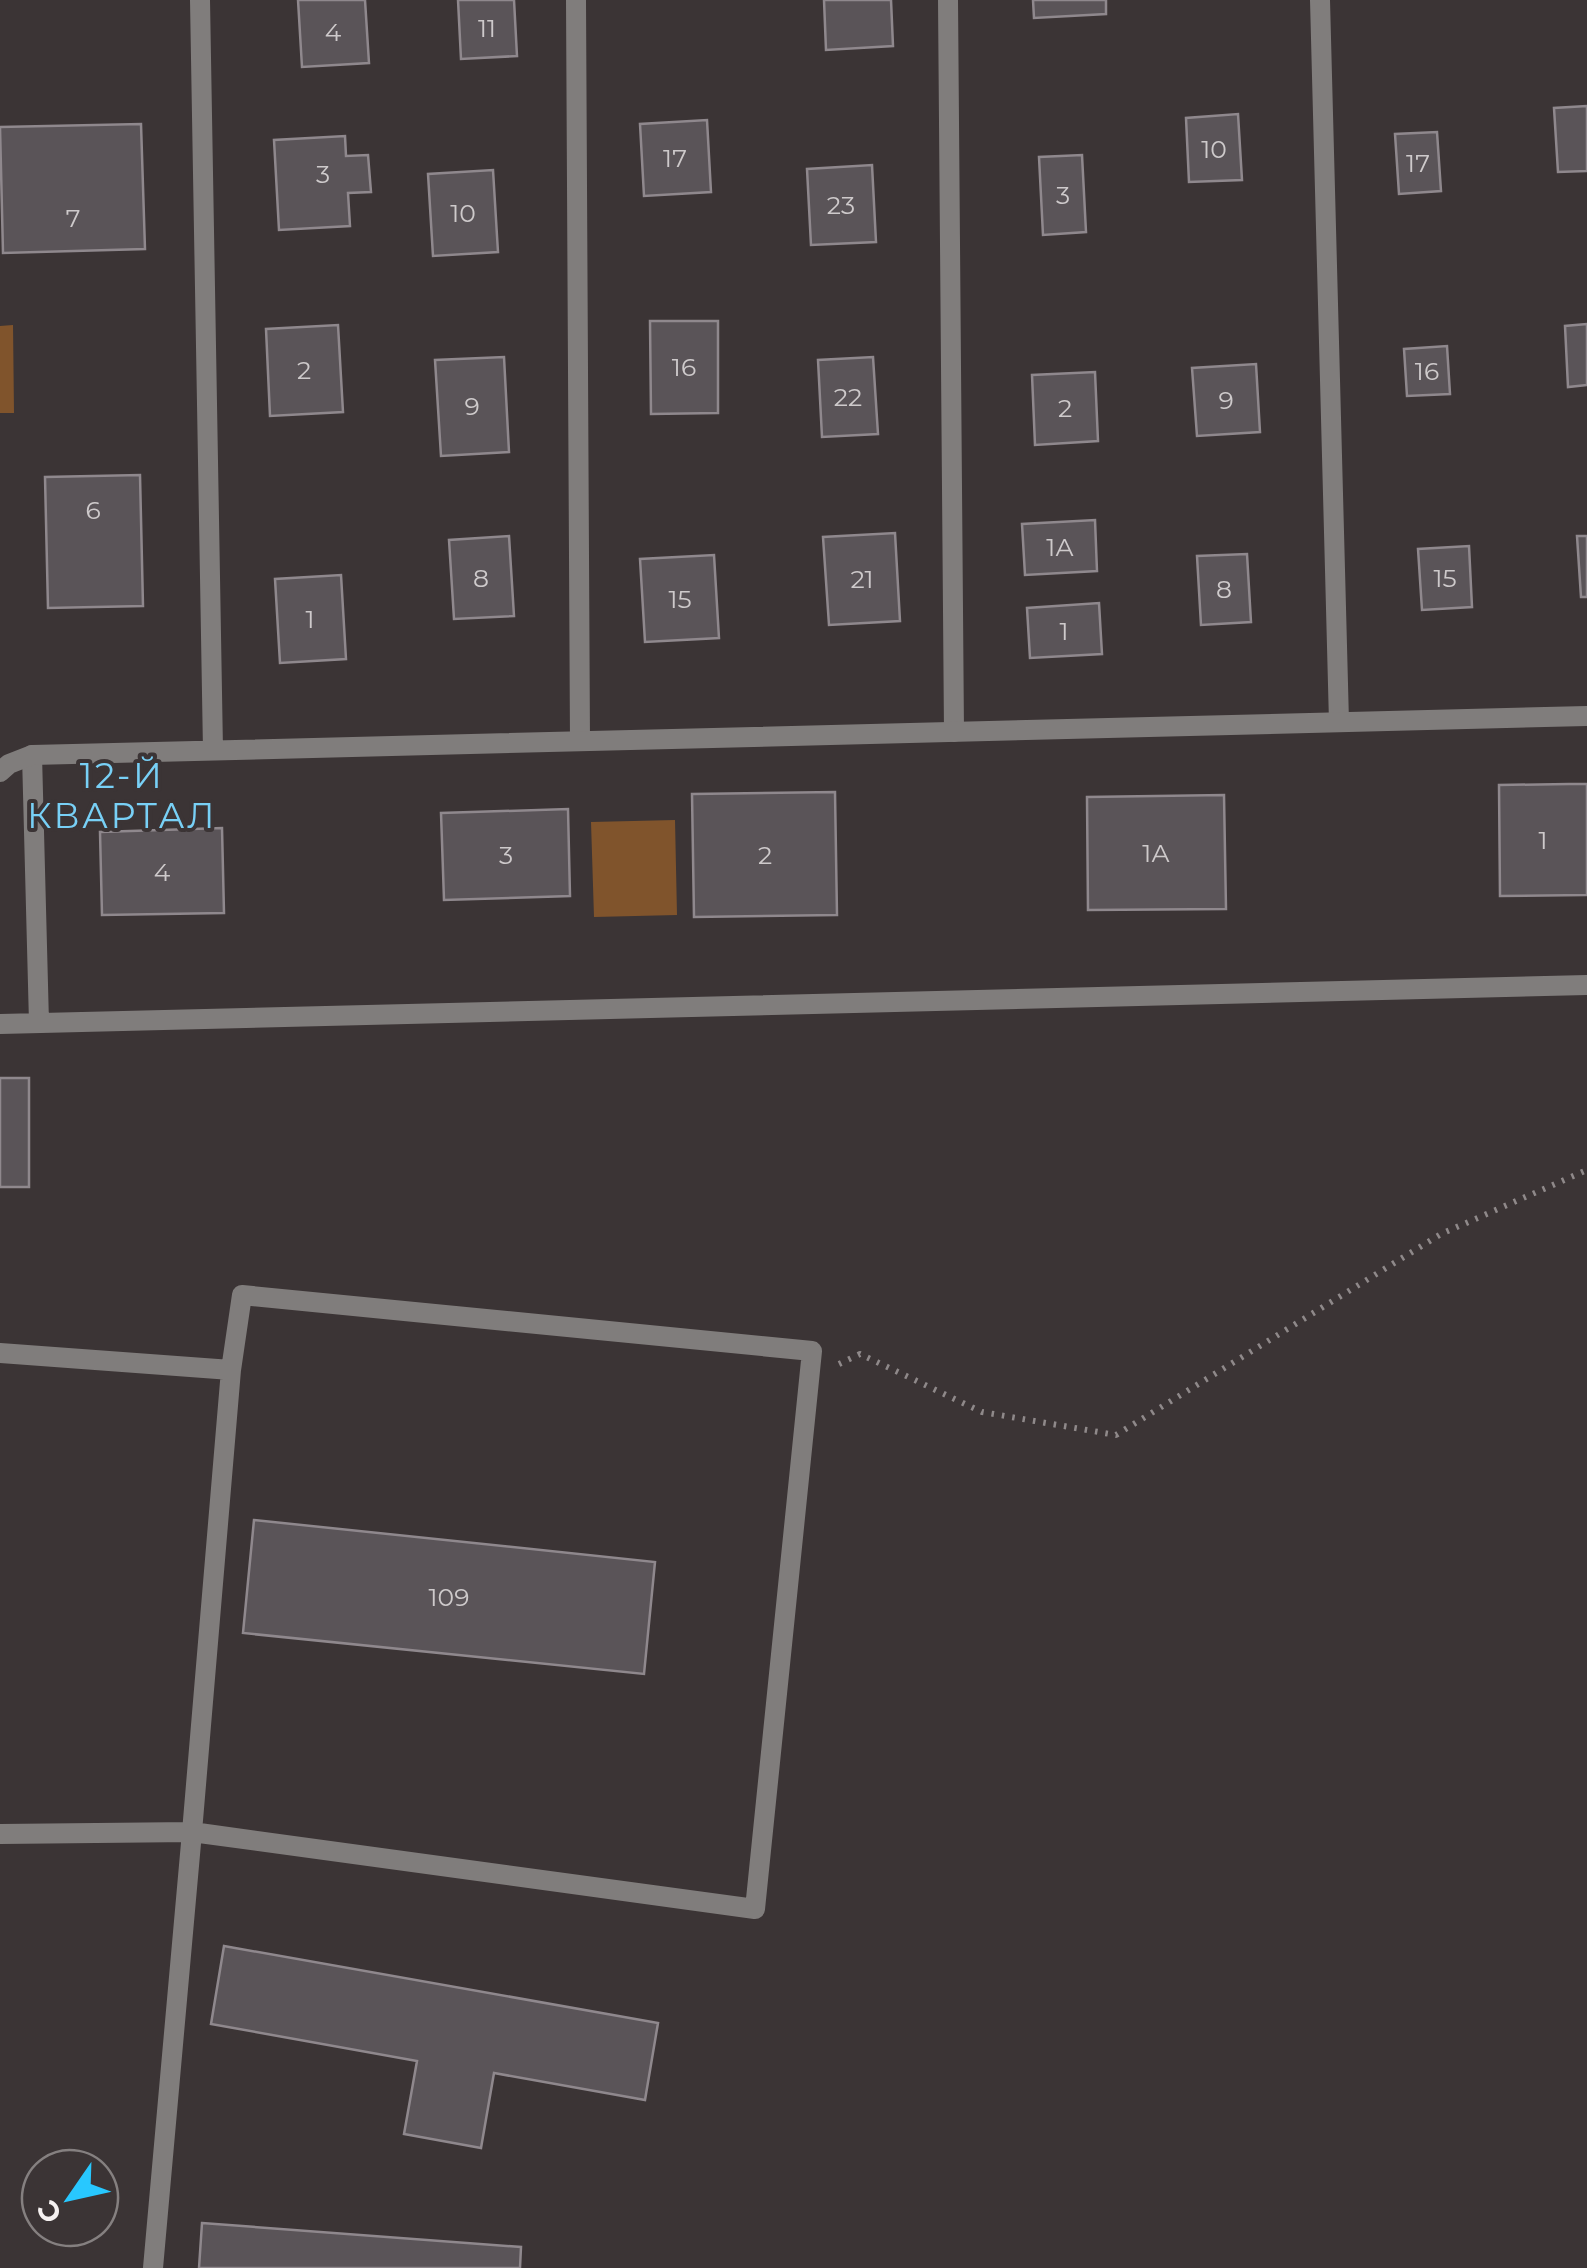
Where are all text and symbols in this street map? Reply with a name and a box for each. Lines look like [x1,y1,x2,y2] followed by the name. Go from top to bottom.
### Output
[478,13,496,43] house number: 11
[325,17,342,47] house number: 4
[1201,134,1227,164] house number: 10
[663,143,687,173] house number: 17
[1406,148,1430,178] house number: 17
[316,159,330,189] house number: 3
[1056,180,1070,210] house number: 3
[827,190,855,220] house number: 23
[450,198,476,228] house number: 10
[66,203,80,233] house number: 7
[672,352,696,382] house number: 16
[297,355,311,385] house number: 2
[1415,356,1439,386] house number: 16
[834,382,862,412] house number: 22
[1218,385,1234,415] house number: 9
[464,391,480,421] house number: 9
[1058,393,1072,423] house number: 2
[85,495,101,525] house number: 6
[1046,532,1074,562] house number: 1А
[473,563,489,593] house number: 8
[1433,563,1457,593] house number: 15
[850,564,874,594] house number: 21
[1216,574,1232,604] house number: 8
[668,584,692,614] house number: 15
[305,604,315,634] house number: 1
[1059,616,1069,646] house number: 1
[27,754,217,837] district label: 12-Й КВАРТАЛ
[1538,825,1548,855] house number: 1
[1142,838,1170,868] house number: 1А
[499,840,513,870] house number: 3
[758,840,772,870] house number: 2
[154,857,171,887] house number: 4
[429,1582,469,1612] house number: 109
[20,2148,120,2248] north arrow
[29,2194,69,2230] text: С

